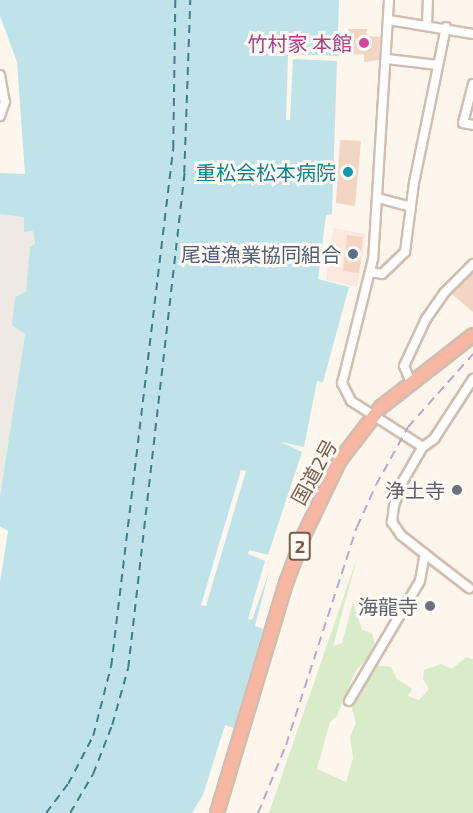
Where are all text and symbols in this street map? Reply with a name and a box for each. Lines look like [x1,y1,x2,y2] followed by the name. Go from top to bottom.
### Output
[248,31,352,55] place label: 竹村家 本館
[357,36,371,50] marker: 竹村家 本館
[196,160,336,184] place label: 重松会松本病院
[341,165,355,179] marker: 重松会松本病院
[181,242,341,266] place label: 尾道漁業協同組合
[346,247,360,261] marker: 尾道漁業協同組合
[286,435,342,509] street label: 国道2号
[385,478,445,502] place label: 浄土寺
[450,483,464,497] marker: 浄土寺
[288,531,312,561] road number: 2
[358,594,418,618] place label: 海龍寺
[423,599,437,613] marker: 海龍寺

